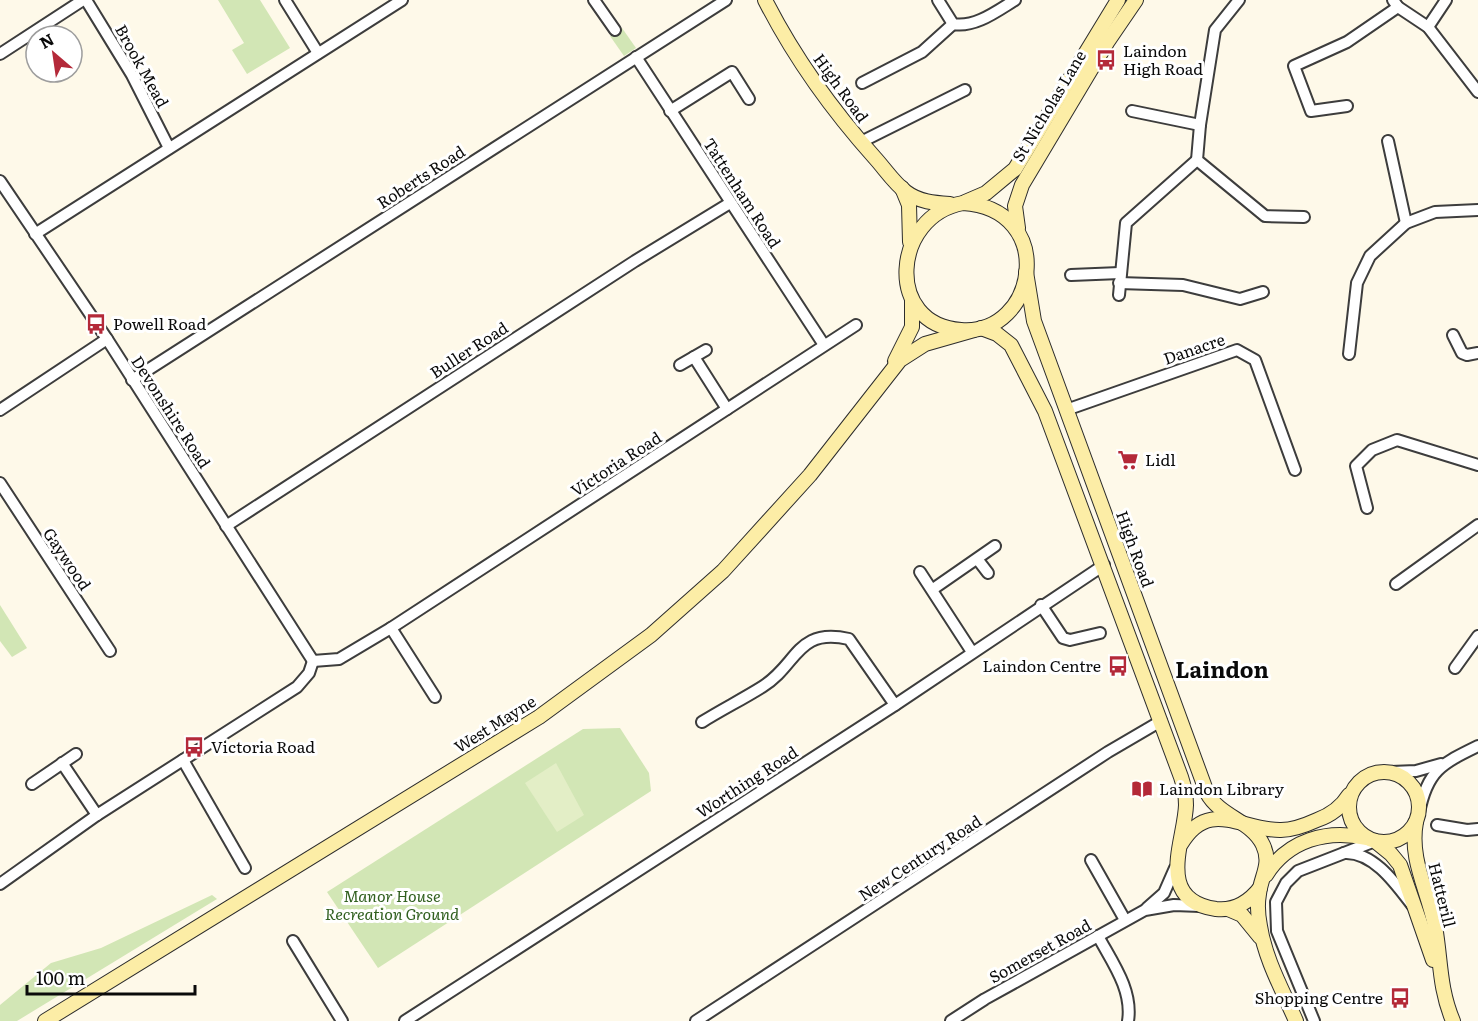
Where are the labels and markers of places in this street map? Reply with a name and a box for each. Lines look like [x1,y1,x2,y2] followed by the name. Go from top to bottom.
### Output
[1123,38,1203,80] place label: Laindon High Road
[1094,48,1118,72] bus stop icon: Laindon High Road
[113,311,206,335] place label: Powell Road
[84,312,108,336] bus stop icon: Powell Road
[1145,447,1176,471] place label: Lidl
[1116,448,1140,472] supermarket icon: Lidl
[982,653,1101,677] place label: Laindon Centre
[1106,654,1130,678] bus stop icon: Laindon Centre
[211,734,315,758] place label: Victoria Road
[182,735,206,759] bus stop icon: Victoria Road
[1159,776,1285,800] place label: Laindon Library
[1130,777,1154,801] library icon: Laindon Library
[1255,985,1383,1009] place label: Shopping Centre
[1388,986,1412,1010] bus stop icon: Shopping Centre

